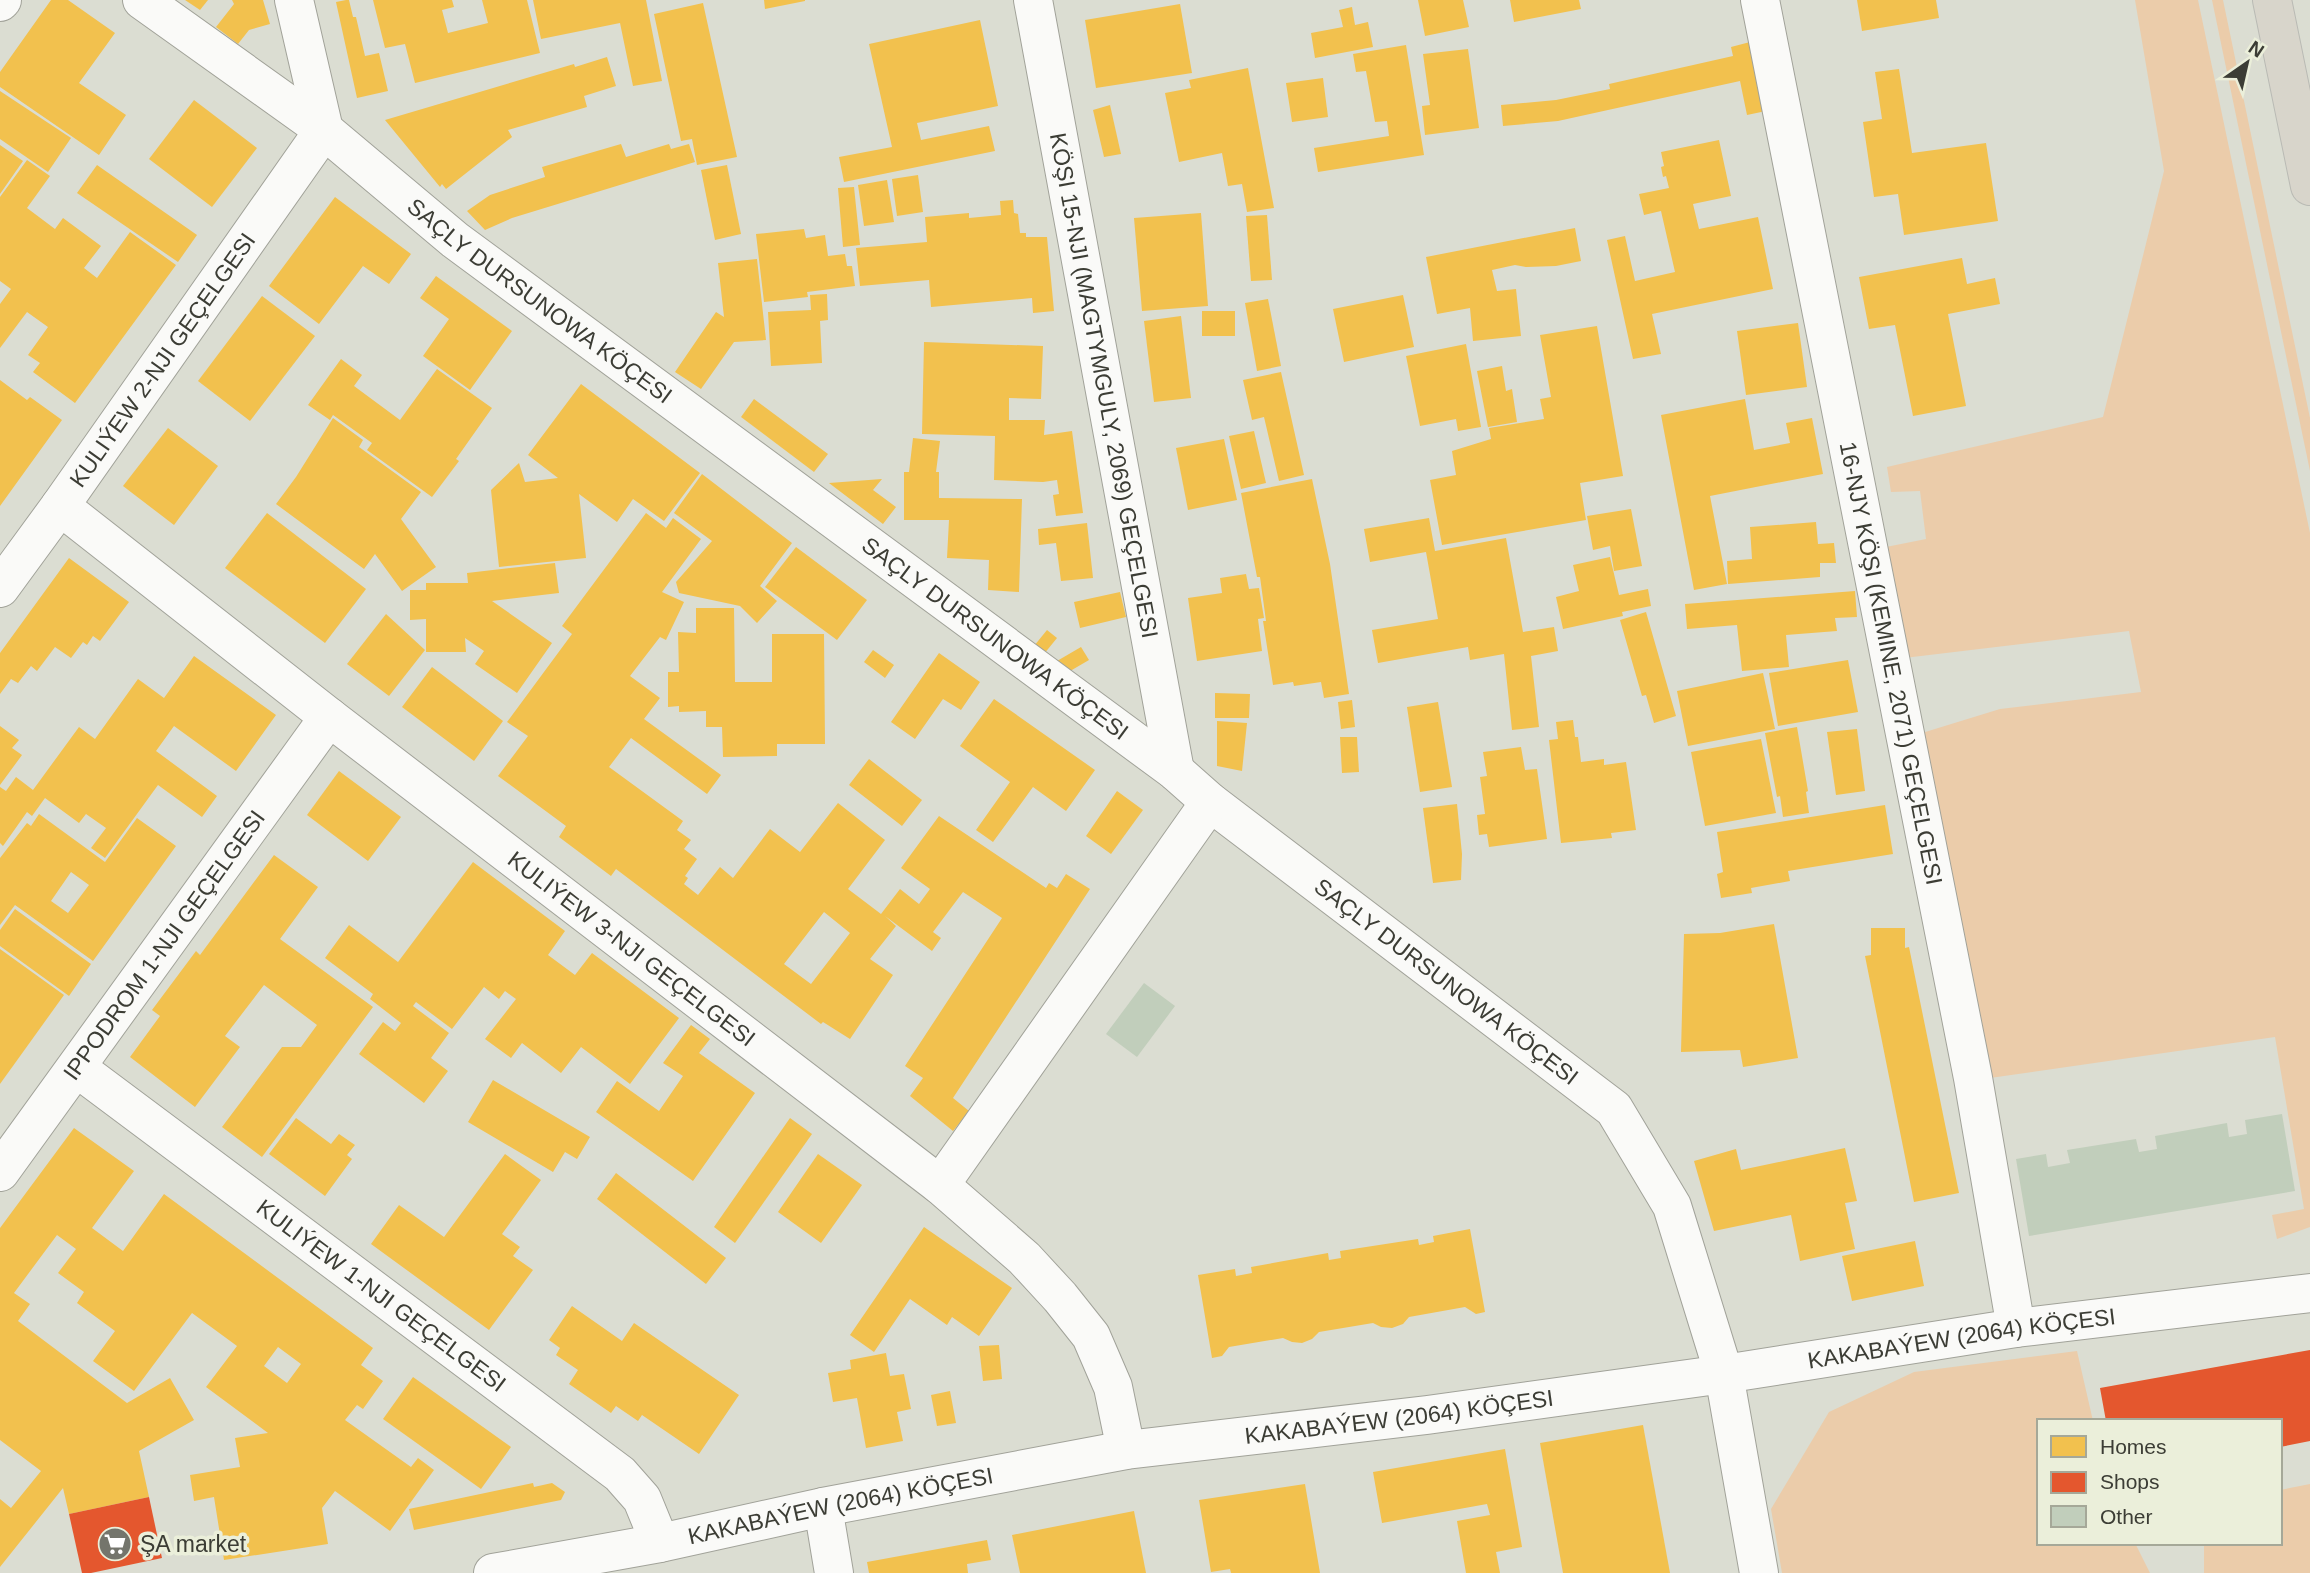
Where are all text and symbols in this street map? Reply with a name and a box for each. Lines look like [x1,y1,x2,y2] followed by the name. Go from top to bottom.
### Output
[2212,28,2282,98] north arrow
[2245,37,2268,62] text: N
[1045,131,1163,640] street label: KÖŞI 15-NJI (MAGTYMGULY, 2069) GEÇELGESI
[402,193,677,409] street label: SAÇLY DURSUNOWA KÖÇESI
[64,228,261,492] street label: KULIÝEW 2-NJI GEÇELGESI
[1835,439,1947,887] street label: 16-NJY KÖŞI (KEMINE, 2071) GEÇELGESI
[857,532,1133,745] street label: SAÇLY DURSUNOWA KÖÇESI
[58,805,270,1085] street label: IPPODROM 1-NJI GEÇELGESI
[503,846,760,1052] street label: KULIÝEW 3-NJI GEÇELGESI
[1309,873,1583,1090] street label: SAÇLY DURSUNOWA KÖÇESI
[252,1194,511,1397] street label: KULIÝEW 1-NJI GEÇELGESI
[1806,1303,2117,1374] street label: KAKABAÝEW (2064) KÖÇESI
[1243,1385,1555,1449] street label: KAKABAÝEW (2064) KÖÇESI
[2037,1419,2282,1545] legend
[2100,1435,2167,1458] text: Homes
[685,1462,995,1549] street label: KAKABAÝEW (2064) KÖÇESI
[2100,1470,2160,1493] text: Shops
[2100,1505,2153,1528] text: Other
[96,1525,134,1563] supermarket icon: ŞA market
[140,1531,247,1557] place label: ŞA market

